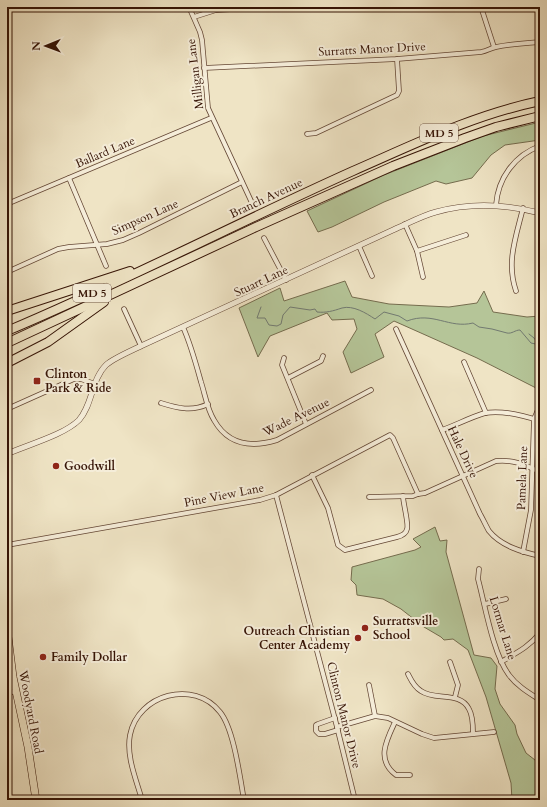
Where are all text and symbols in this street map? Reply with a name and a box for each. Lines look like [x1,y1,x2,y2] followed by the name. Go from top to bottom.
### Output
[26,26,66,66] north arrow
[183,38,207,110] street label: Milligan Lane
[318,38,426,60] street label: Surratts Manor Drive
[29,41,44,51] text: N
[420,124,458,142] road number: MD 5
[73,132,137,172] street label: Ballard Lane
[227,174,305,222] street label: Branch Avenue
[109,195,181,239] street label: Simpson Lane
[231,262,291,300] street label: Stuart Lane
[73,284,111,302] road number: MD 5
[45,366,112,396] place label: Clinton Park & Ride
[32,376,42,386] marker: Clinton Park & Ride
[259,394,332,441] street label: Wade Avenue
[444,423,482,481] street label: Hale Drive
[513,446,531,510] street label: Pamela Lane
[64,458,116,474] place label: Goodwill
[51,461,61,471] marker: Goodwill
[183,479,265,511] street label: Pine View Lane
[486,594,520,662] street label: Lormar Lane
[373,613,438,643] place label: Surrattsville School
[244,623,350,653] place label: Outreach Christian Center Academy
[360,623,370,633] marker: Surrattsville School
[353,633,363,643] marker: Outreach Christian Center Academy
[51,649,127,665] place label: Family Dollar
[38,652,48,662] marker: Family Dollar
[323,660,365,770] street label: Clinton Manor Drive
[15,668,47,756] street label: Woodyard Road

